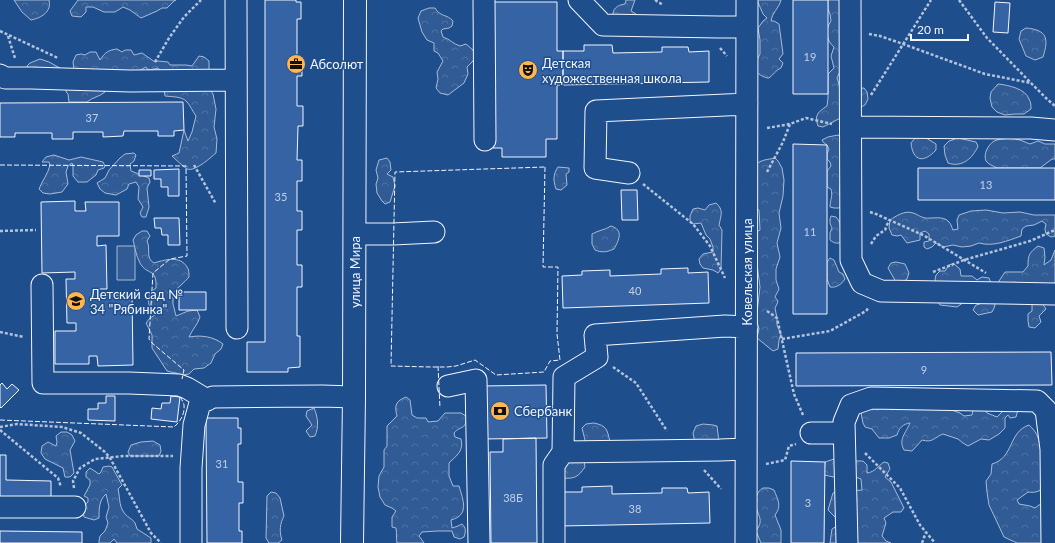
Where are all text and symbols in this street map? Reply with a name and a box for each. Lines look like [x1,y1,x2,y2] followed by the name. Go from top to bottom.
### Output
[911,16,968,42] scale bar
[917,22,944,37] text: 20 m
[804,50,816,63] house number: 19
[285,53,307,75] office icon: Абсолют
[542,55,682,86] place label: Детская художественная школа
[310,56,364,72] place label: Абсолют
[517,59,539,81] theatre icon: Детская художественная школа
[86,111,98,124] house number: 37
[980,178,992,191] house number: 13
[275,190,287,203] house number: 35
[739,218,755,326] street label: Ковельская улица
[804,225,816,238] house number: 11
[347,236,363,308] street label: улица Мира
[629,284,642,297] house number: 40
[90,286,183,317] place label: Детский сад № 34 "Рябинка"
[65,290,87,312] school or university icon: Детский сад № 34 "Рябинка"
[921,363,927,376] house number: 9
[489,400,511,422] bank icon: Сбербанк
[514,403,573,419] place label: Сбербанк
[216,457,228,470] house number: 31
[503,491,523,504] house number: 38Б
[805,496,811,509] house number: 3
[629,502,641,515] house number: 38

